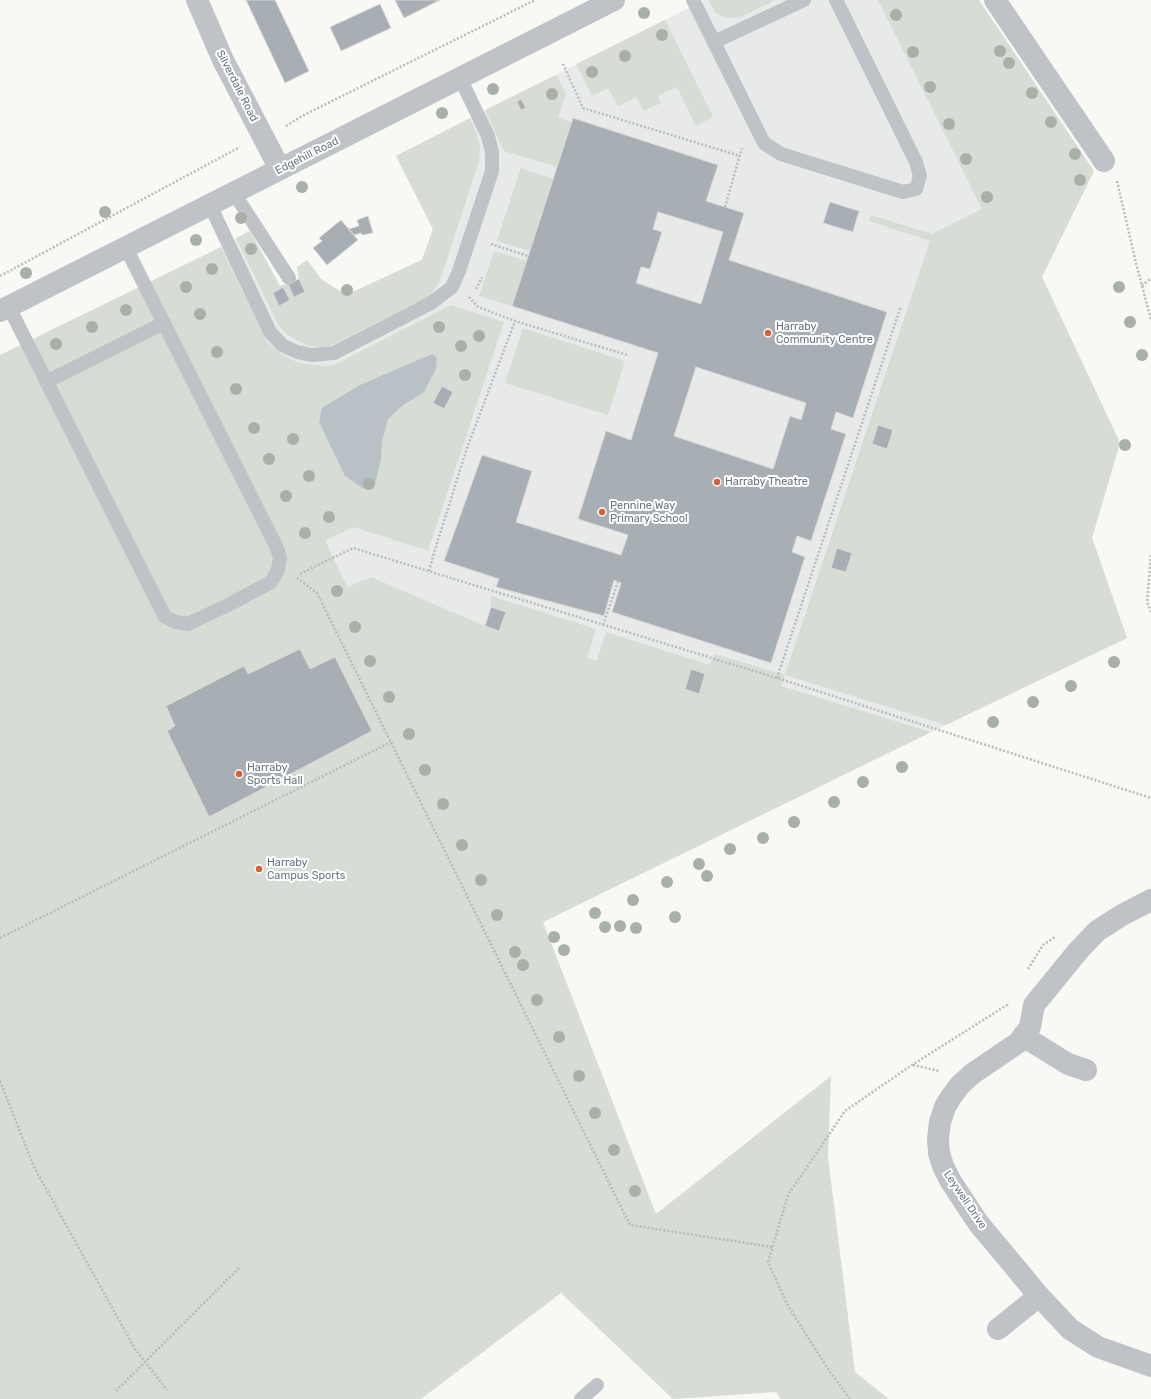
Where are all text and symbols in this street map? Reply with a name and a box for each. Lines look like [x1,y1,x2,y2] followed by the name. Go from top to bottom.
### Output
[213,48,261,124] street label: Silverdale Road
[273,134,341,178] street label: Edgehill Road
[776,320,873,346] place label: Harraby Community Centre
[763,328,773,338] marker: Harraby Community Centre
[725,475,808,489] place label: Harraby Theatre
[712,477,722,487] marker: Harraby Theatre
[610,499,688,525] place label: Pennine Way Primary School
[597,507,607,517] marker: Pennine Way Primary School
[247,761,303,787] place label: Harraby Sports Hall
[234,769,244,779] marker: Harraby Sports Hall
[267,856,345,882] place label: Harraby Campus Sports
[254,864,264,874] marker: Harraby Campus Sports
[941,1168,989,1232] street label: Leywell Drive

